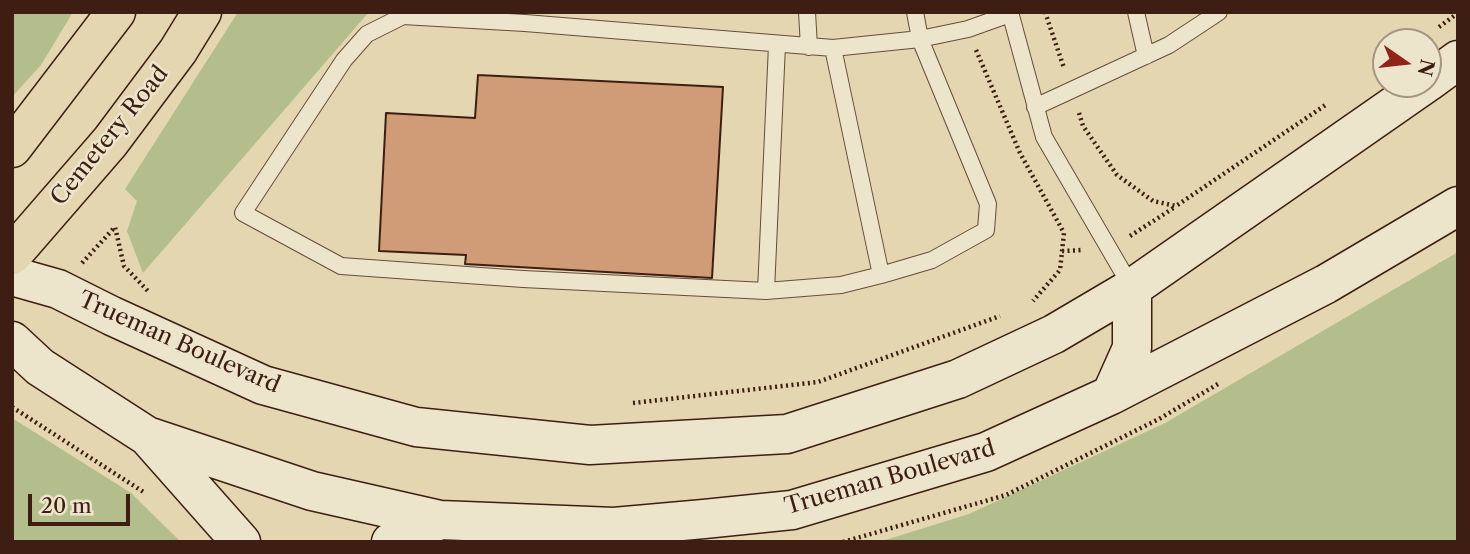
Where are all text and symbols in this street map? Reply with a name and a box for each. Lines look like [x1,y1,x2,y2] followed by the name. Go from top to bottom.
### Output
[1372,28,1442,98] north arrow
[1413,57,1439,79] text: N
[45,61,175,211] street label: Cemetery Road
[74,286,284,400] street label: Trueman Boulevard
[782,435,998,521] street label: Trueman Boulevard
[32,480,133,524] scale bar
[41,493,92,518] text: 20 m

